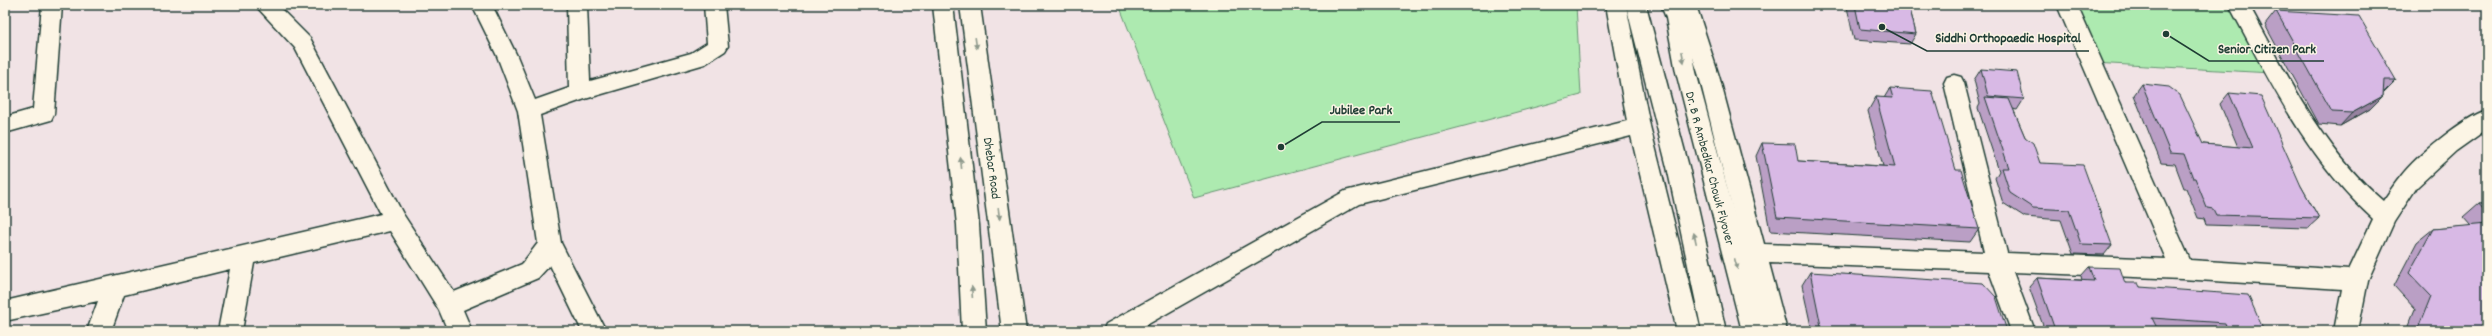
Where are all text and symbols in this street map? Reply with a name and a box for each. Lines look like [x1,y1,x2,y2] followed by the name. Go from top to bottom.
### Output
[1927,25,2089,51] callout: Siddhi Orthopaedic Hospital
[1935,29,2081,49] text: Siddhi Orthopaedic Hospital
[2209,35,2324,61] callout: Senior Citizen Park
[973,37,979,50] one-way arrow
[2218,40,2316,60] text: Senior Citizen Park
[1681,51,1687,63] one-way arrow
[1679,90,1738,248] street label: Dr. B R Ambedkar Chowk Flyover
[1322,96,1400,122] callout: Jubilee Park
[1330,101,1392,121] text: Jubilee Park
[977,136,1004,200] street label: Dhebar Road
[958,157,964,169] one-way arrow
[996,208,1002,220] one-way arrow
[1692,232,1698,244] one-way arrow
[1734,258,1740,270] one-way arrow
[968,286,975,298] one-way arrow

